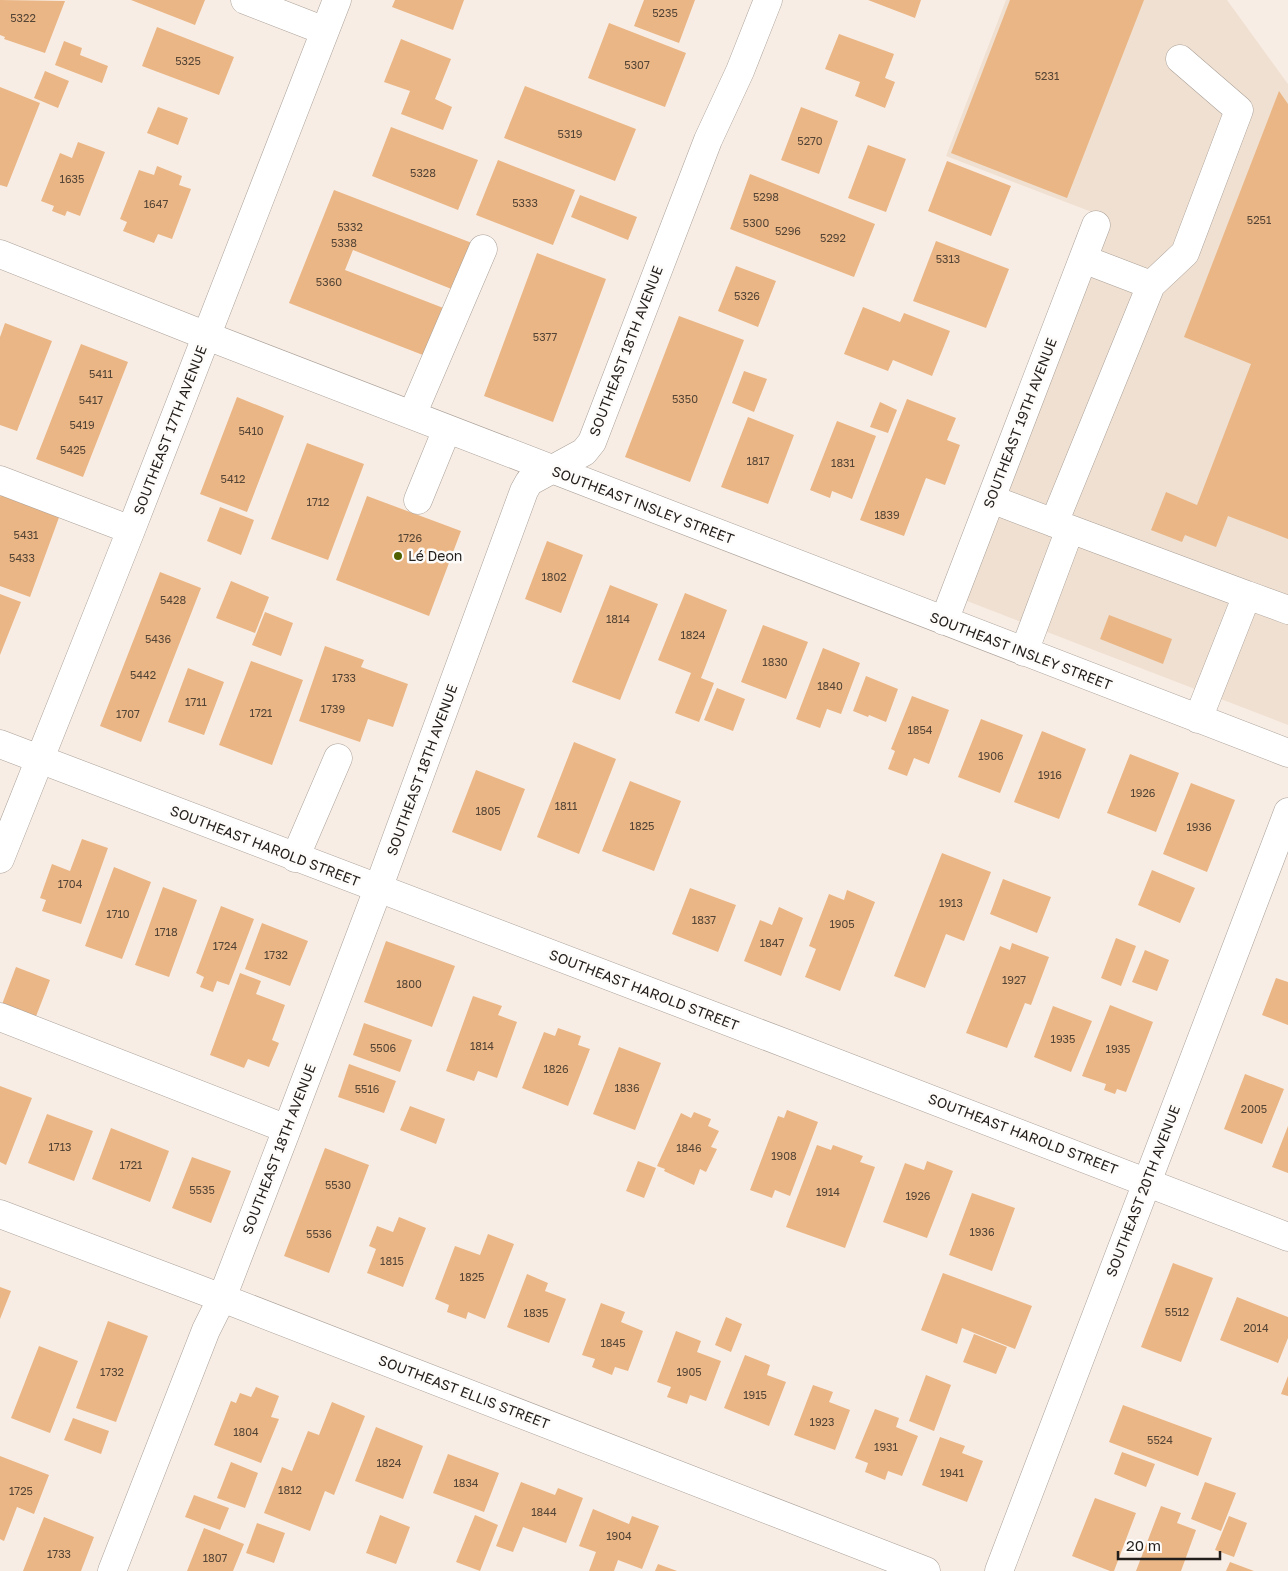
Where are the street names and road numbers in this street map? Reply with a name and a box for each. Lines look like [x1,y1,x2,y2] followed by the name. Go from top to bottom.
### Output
[585,263,666,438] street label: SOUTHEAST 18TH AVENUE
[979,335,1060,510] street label: SOUTHEAST 19TH AVENUE
[129,343,210,517] street label: SOUTHEAST 17TH AVENUE
[550,462,737,547] street label: SOUTHEAST INSLEY STREET
[928,608,1115,693] street label: SOUTHEAST INSLEY STREET
[383,682,461,858] street label: SOUTHEAST 18TH AVENUE
[168,801,363,890] street label: SOUTHEAST HAROLD STREET
[547,945,742,1034] street label: SOUTHEAST HAROLD STREET
[238,1061,319,1236] street label: SOUTHEAST 18TH AVENUE
[926,1089,1121,1178] street label: SOUTHEAST HAROLD STREET
[1102,1102,1183,1279] street label: SOUTHEAST 20TH AVENUE
[376,1351,552,1432] street label: SOUTHEAST ELLIS STREET

